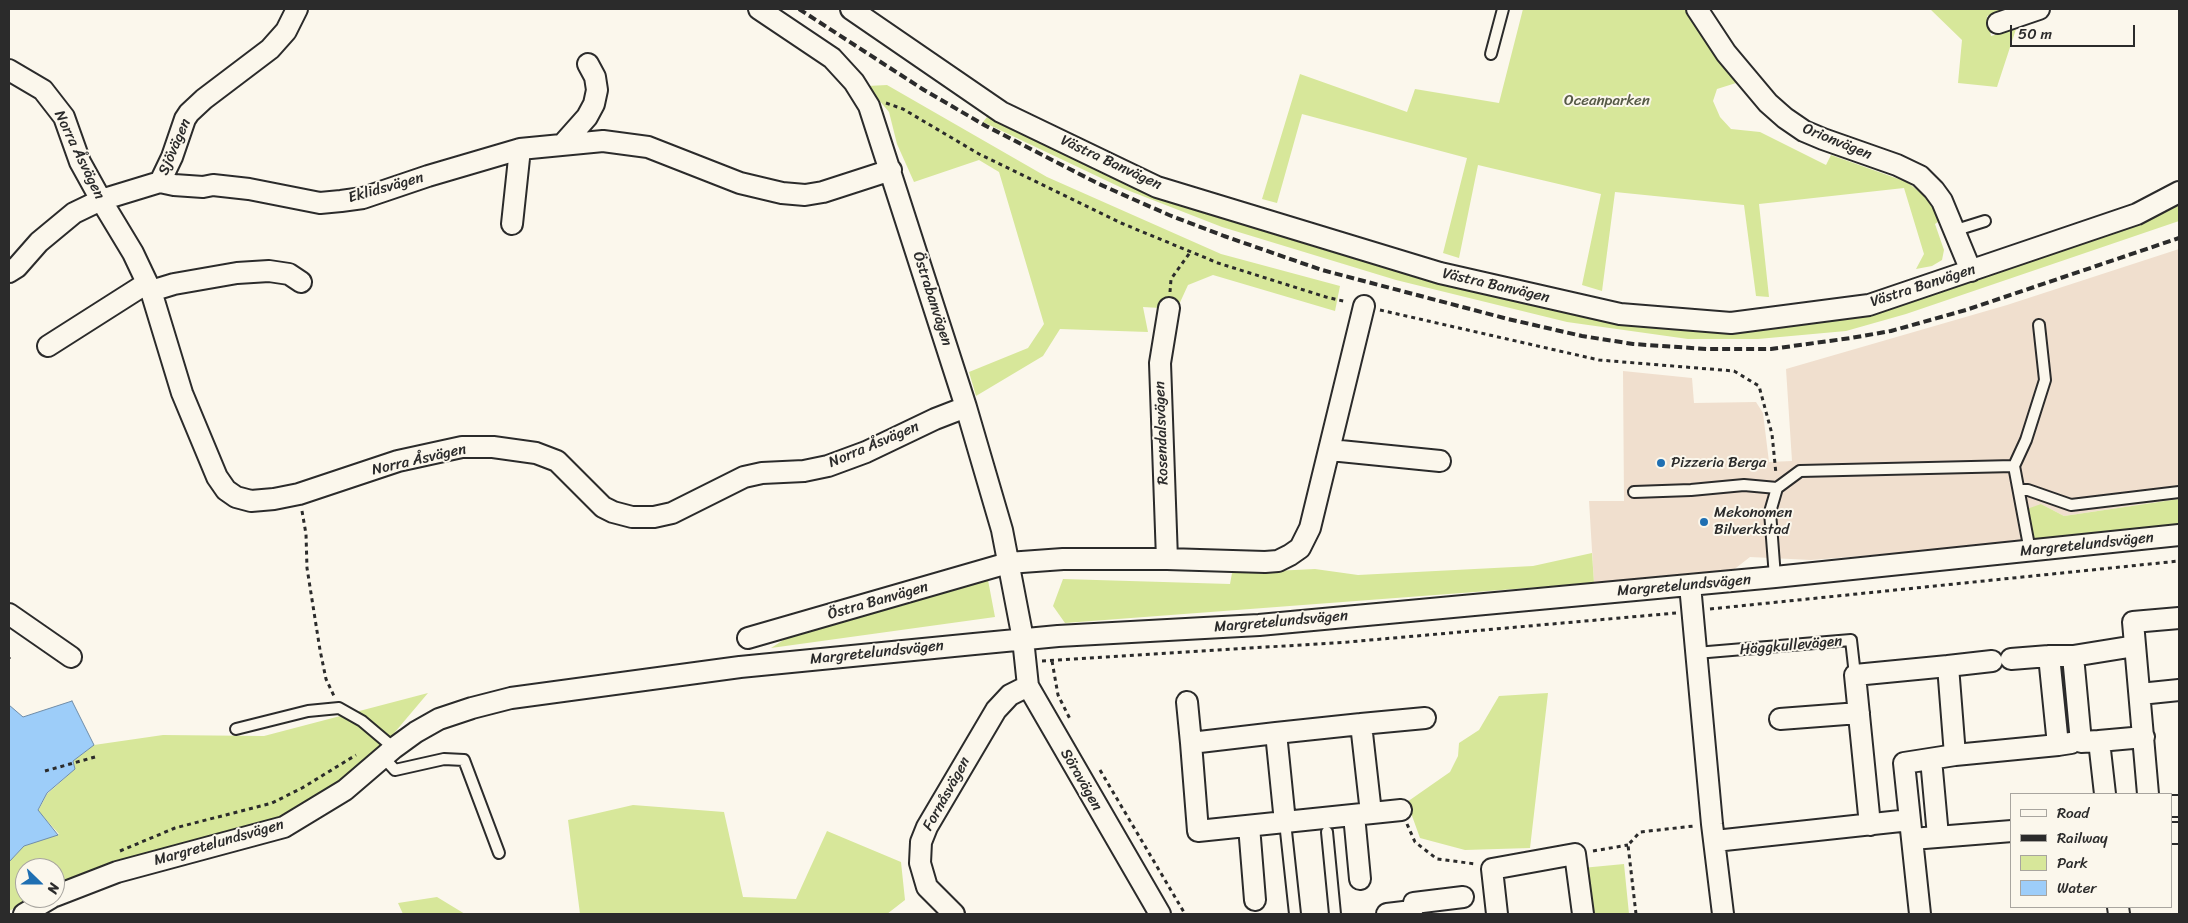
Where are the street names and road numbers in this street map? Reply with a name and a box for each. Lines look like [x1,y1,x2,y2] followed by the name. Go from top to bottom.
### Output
[50,108,108,202] street label: Norra Åsvägen
[155,116,195,178] street label: Sjövägen
[1800,120,1874,164] street label: Orionvägen
[1058,132,1164,194] street label: Västra Banvägen
[346,169,426,207] street label: Eklidsvägen
[908,250,956,348] street label: Östrabanvägen
[1868,261,1978,311] street label: Västra Banvägen
[1441,265,1551,307] street label: Västra Banvägen
[1151,381,1173,485] street label: Rosendalsvägen
[826,418,922,472] street label: Norra Åsvägen
[370,440,468,480] street label: Norra Åsvägen
[2019,529,2155,561] street label: Margretelundsvägen
[1616,571,1752,601] street label: Margretelundsvägen
[826,578,930,624] street label: Östra Banvägen
[1213,607,1349,637] street label: Margretelundsvägen
[1739,633,1843,659] street label: Häggkullevägen
[809,637,945,669] street label: Margretelundsvägen
[1056,746,1106,814] street label: Söravägen
[919,754,975,834] street label: Fornåsvägen
[152,816,286,870] street label: Margretelundsvägen

